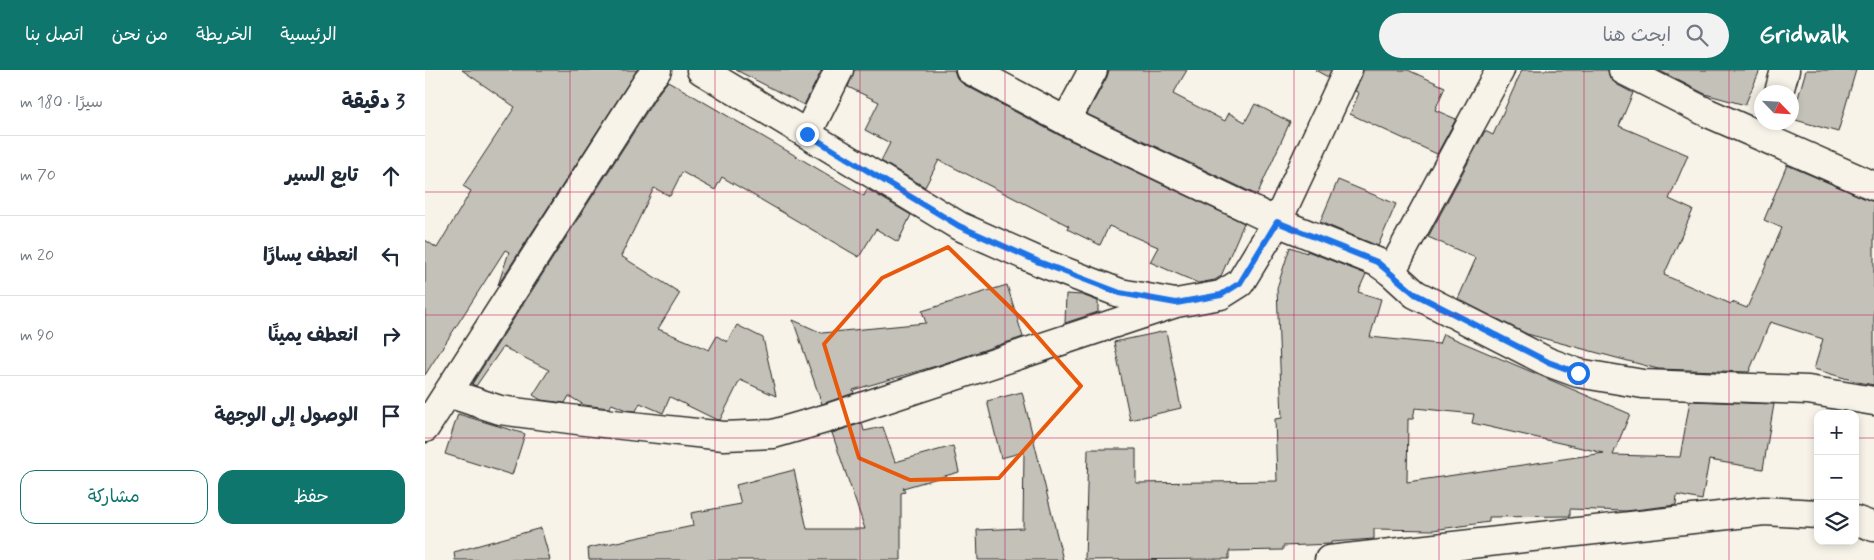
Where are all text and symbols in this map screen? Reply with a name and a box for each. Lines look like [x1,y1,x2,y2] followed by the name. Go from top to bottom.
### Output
[1379,13,1729,58] search box
[1759,20,1849,51] text: Gridwalk
[1683,21,1711,49] icon: search
[25,23,84,47] text: اتصل بنا
[112,23,168,47] text: من نحن
[196,23,252,47] text: الخريطة
[280,23,337,47] text: الرئيسية
[1603,23,1671,48] text: ابحث هنا
[1754,85,1799,130] north arrow
[341,88,405,116] text: 3 دقيقة
[20,92,103,113] text: سيرًا · 180 m
[796,123,819,146] route end
[377,162,405,190] icon: ahead
[285,163,358,188] text: تابع السير
[20,165,56,186] text: 70 m
[377,242,405,270] icon: left
[263,243,358,268] text: انعطف يسارًا
[20,245,54,266] text: 20 m
[377,322,405,350] icon: right
[268,323,358,348] text: انعطف يمينًا
[20,325,54,346] text: 90 m
[1567,362,1590,385] route start
[377,402,405,430] icon: arrive
[214,403,358,428] text: الوصول إلى الوجهة
[1814,410,1859,545] map controls
[1814,410,1859,455] button: +
[1814,455,1859,500] button: −
[20,470,208,524] button: مشاركة
[218,470,405,524] button: حفظ
[1814,500,1859,545] button: layers

